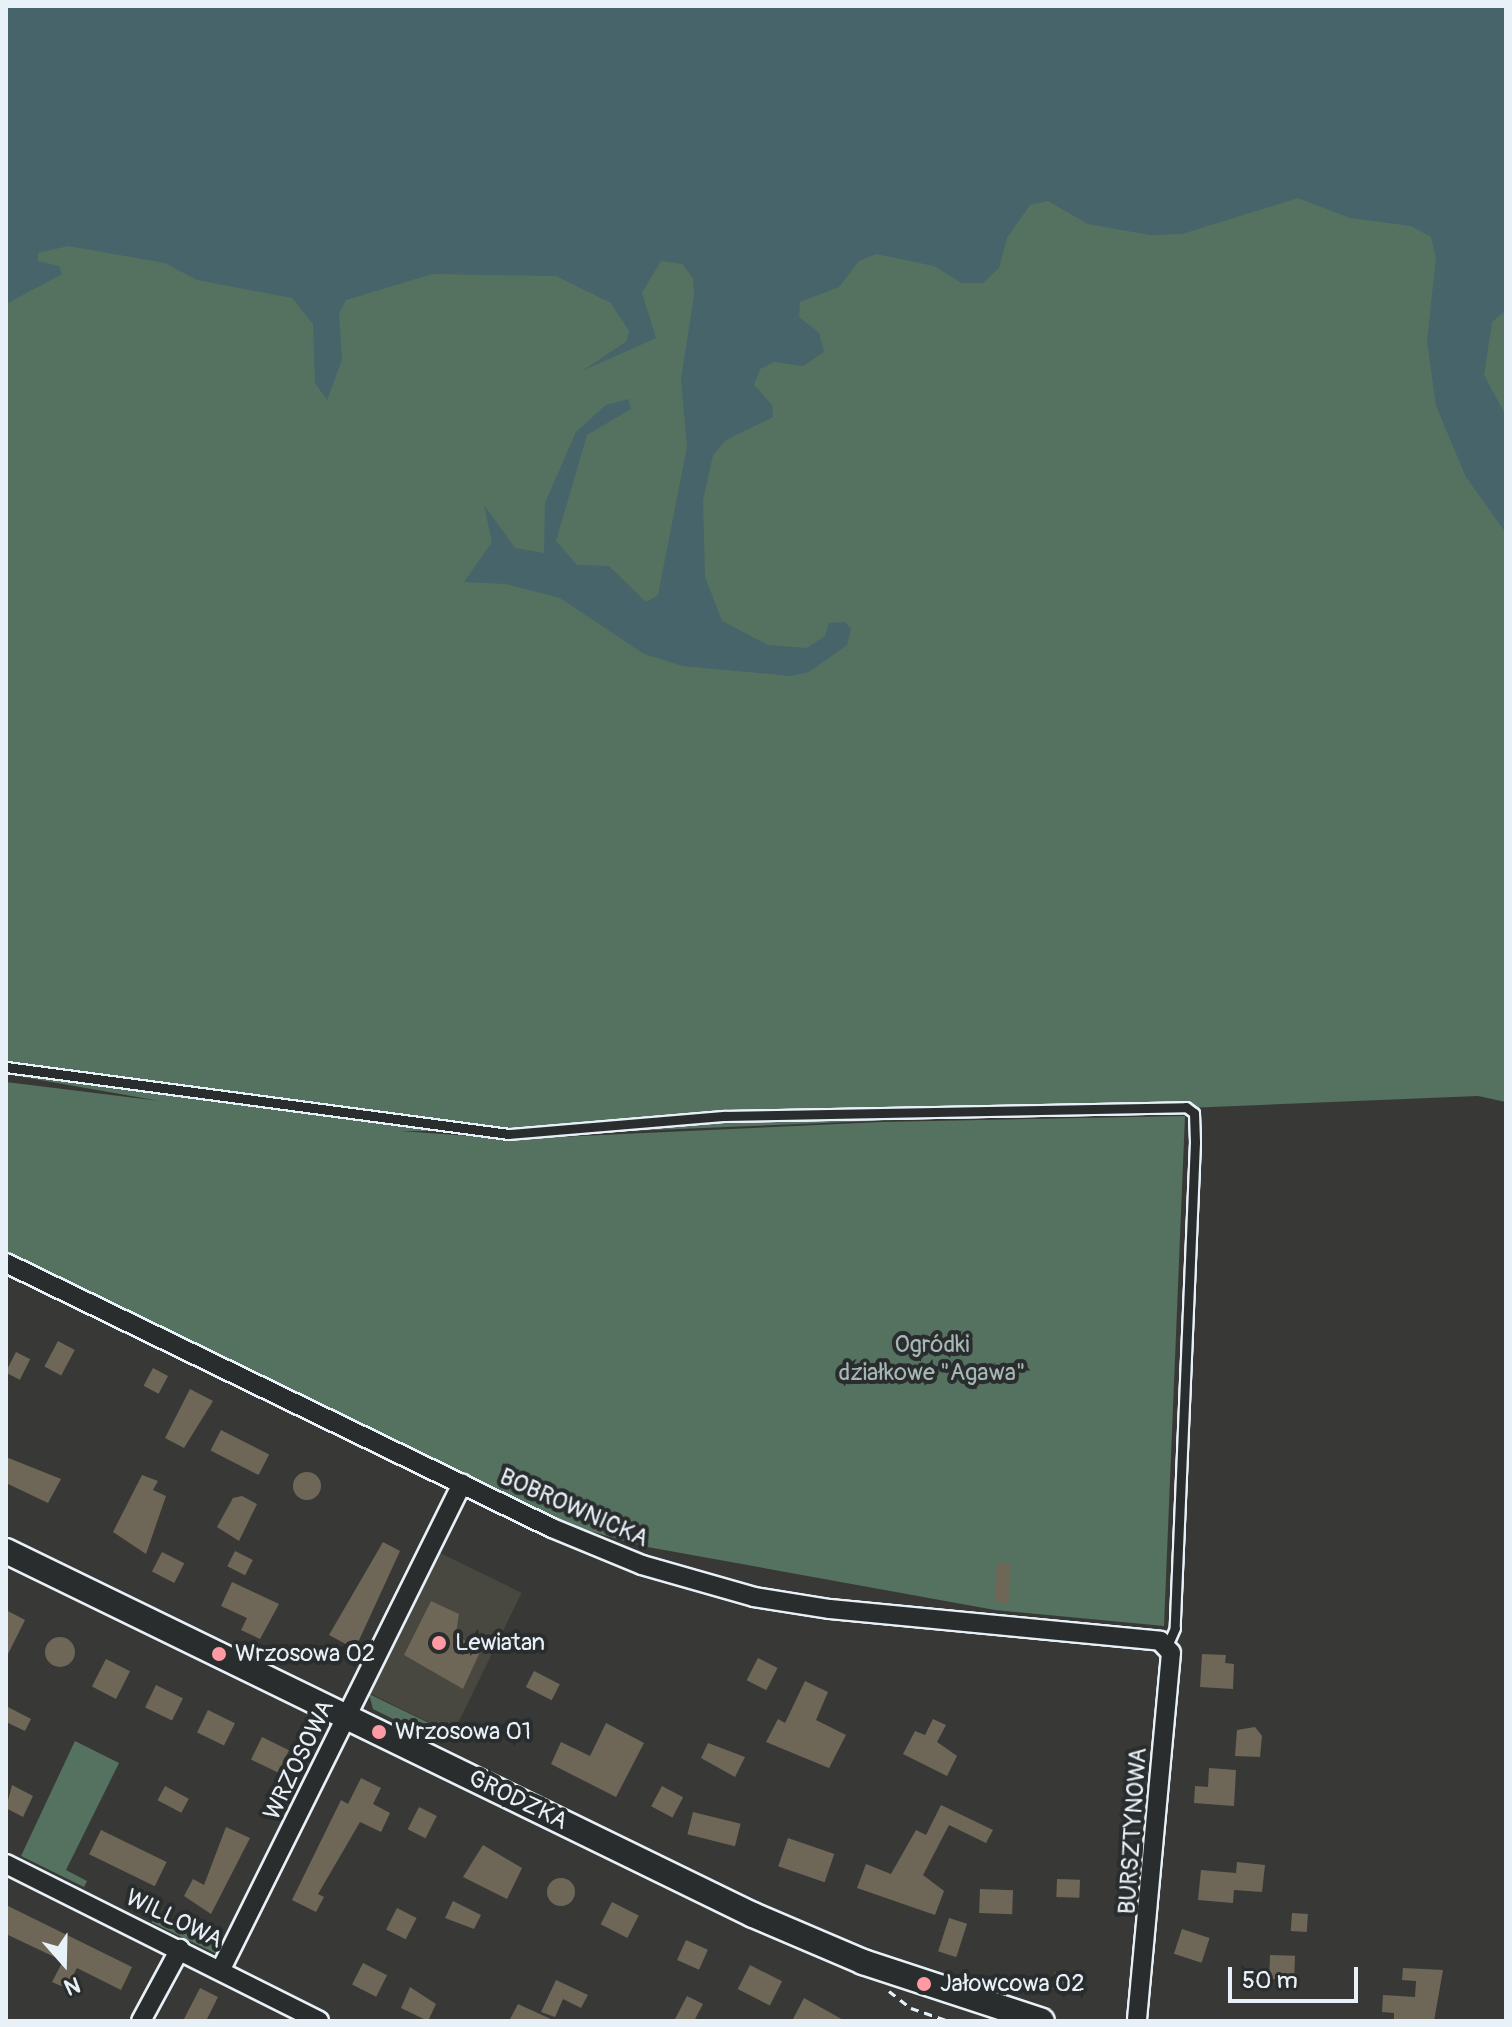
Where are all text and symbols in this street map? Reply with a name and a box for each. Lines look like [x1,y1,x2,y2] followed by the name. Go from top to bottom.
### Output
[838,1331,1026,1387] park label: Ogródki działkowe "Agawa"
[495,1462,653,1554] street label: BOBROWNICKA
[455,1629,545,1657] place label: Lewiatan
[430,1634,448,1652] marker: Lewiatan
[235,1640,375,1668] place label: Wrzosowa 02
[210,1645,228,1663] marker: Wrzosowa 02
[258,1695,340,1825] street label: WRZOSOWA
[395,1718,531,1746] place label: Wrzosowa 01
[370,1723,388,1741] marker: Wrzosowa 01
[1113,1747,1153,1915] street label: BURSZTYNOWA
[464,1764,572,1836] street label: GRODZKA
[121,1883,227,1955] street label: WILLOWA
[24,1923,104,2003] north arrow
[1232,1951,1362,2001] scale bar
[1242,1966,1298,1995] text: 50 m
[60,1970,84,2001] text: N
[940,1970,1085,1998] place label: Jałowcowa 02
[915,1975,933,1993] marker: Jałowcowa 02

